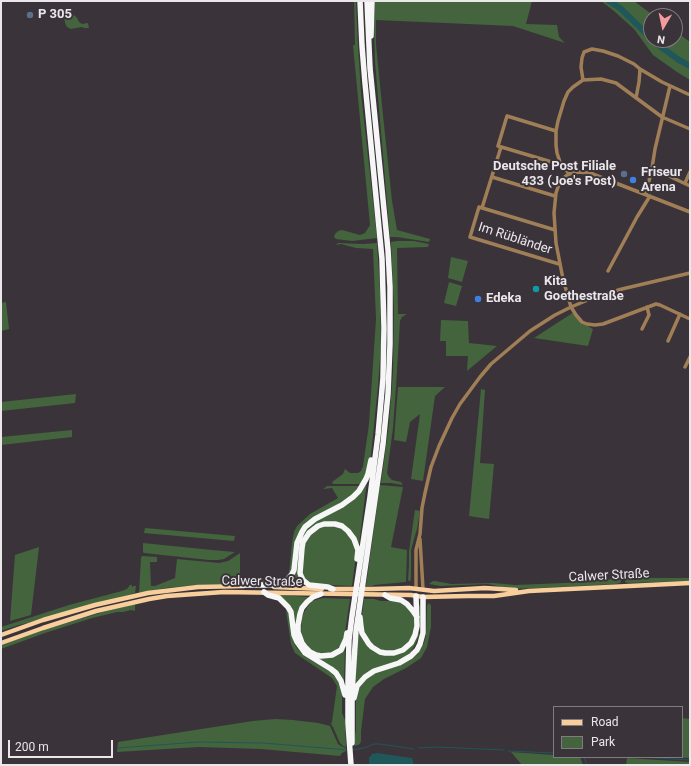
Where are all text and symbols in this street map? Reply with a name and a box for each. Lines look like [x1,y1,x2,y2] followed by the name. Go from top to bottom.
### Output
[38,7,72,23] place label: P 305
[643,8,683,48] north arrow
[25,10,35,20] marker: P 305
[656,32,666,46] text: N
[493,159,616,190] place label: Deutsche Post Filiale 433 (Joe's Post)
[641,165,682,196] place label: Friseur Arena
[619,169,629,179] marker: Deutsche Post Filiale 433 (Joe's Post)
[628,175,638,185] marker: Friseur Arena
[476,220,554,258] street label: Im Rübländer
[544,274,624,305] place label: Kita Goethestraße
[531,284,541,294] marker: Kita Goethestraße
[486,291,521,307] place label: Edeka
[473,294,483,304] marker: Edeka
[568,566,650,586] street label: Calwer Straße
[221,573,303,591] street label: Calwer Straße
[553,706,683,758] legend
[591,715,619,729] text: Road
[10,732,115,758] scale bar
[591,735,615,749] text: Park
[15,740,49,754] text: 200 m

